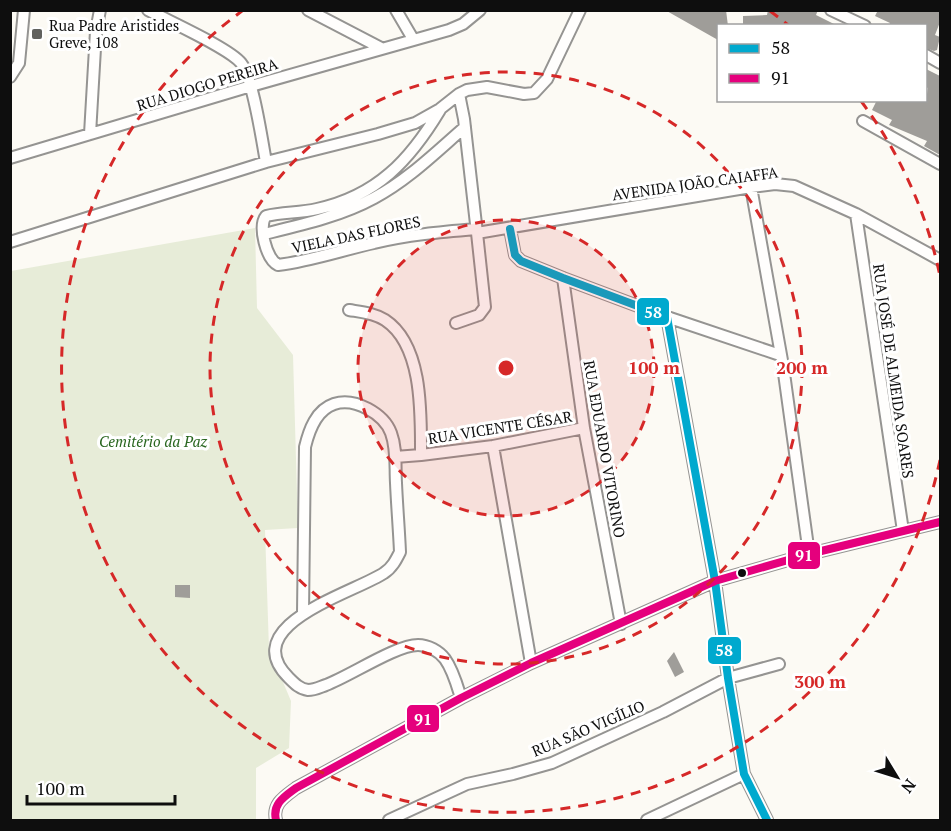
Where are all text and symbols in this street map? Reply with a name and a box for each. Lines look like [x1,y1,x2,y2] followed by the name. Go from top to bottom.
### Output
[49,15,179,52] place label: Rua Padre Aristides Greve, 108
[717,24,927,102] legend
[30,27,44,41] marker: Rua Padre Aristides Greve, 108
[771,35,790,59] text: 58
[134,53,281,115] street label: RUA DIOGO PEREIRA
[771,65,790,89] text: 91
[611,161,780,205] street label: AVENIDA JOÃO CAIAFFA
[290,211,422,257] street label: VIELA DAS FLORES
[869,262,919,480] street label: RUA JOSÉ DE ALMEIDA SOARES
[636,297,670,326] line badge: 58
[644,301,662,323] text: 58
[628,355,680,379] text: 100 m
[776,355,828,379] text: 200 m
[496,358,516,378] centre of rings
[580,359,630,539] street label: RUA EDUARDO VITORINO
[427,406,574,448] street label: RUA VICENTE CÉSAR
[99,431,208,451] park label: Cemitério da Paz
[787,541,821,570] line badge: 91
[795,544,813,566] text: 91
[736,567,748,579] unlabelled marker
[707,636,742,665] line badge: 58
[715,639,733,661] text: 58
[794,669,846,693] text: 300 m
[529,695,647,761] street label: RUA SÃO VIGÍLIO
[406,704,440,733] line badge: 91
[414,708,432,730] text: 91
[867,747,927,807] north arrow
[27,768,176,806] scale bar
[896,775,921,798] text: N
[36,776,85,800] text: 100 m

